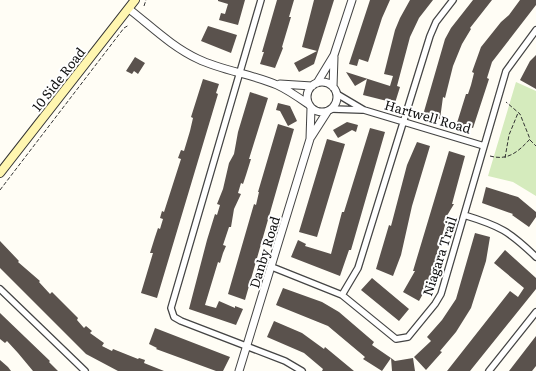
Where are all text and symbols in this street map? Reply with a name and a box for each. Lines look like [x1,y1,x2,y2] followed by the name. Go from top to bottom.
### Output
[27,43,89,115] street label: 10 Side Road
[382,95,474,137] street label: Hartwell Road
[417,213,461,298] street label: Niagara Trail
[244,214,284,290] street label: Danby Road

